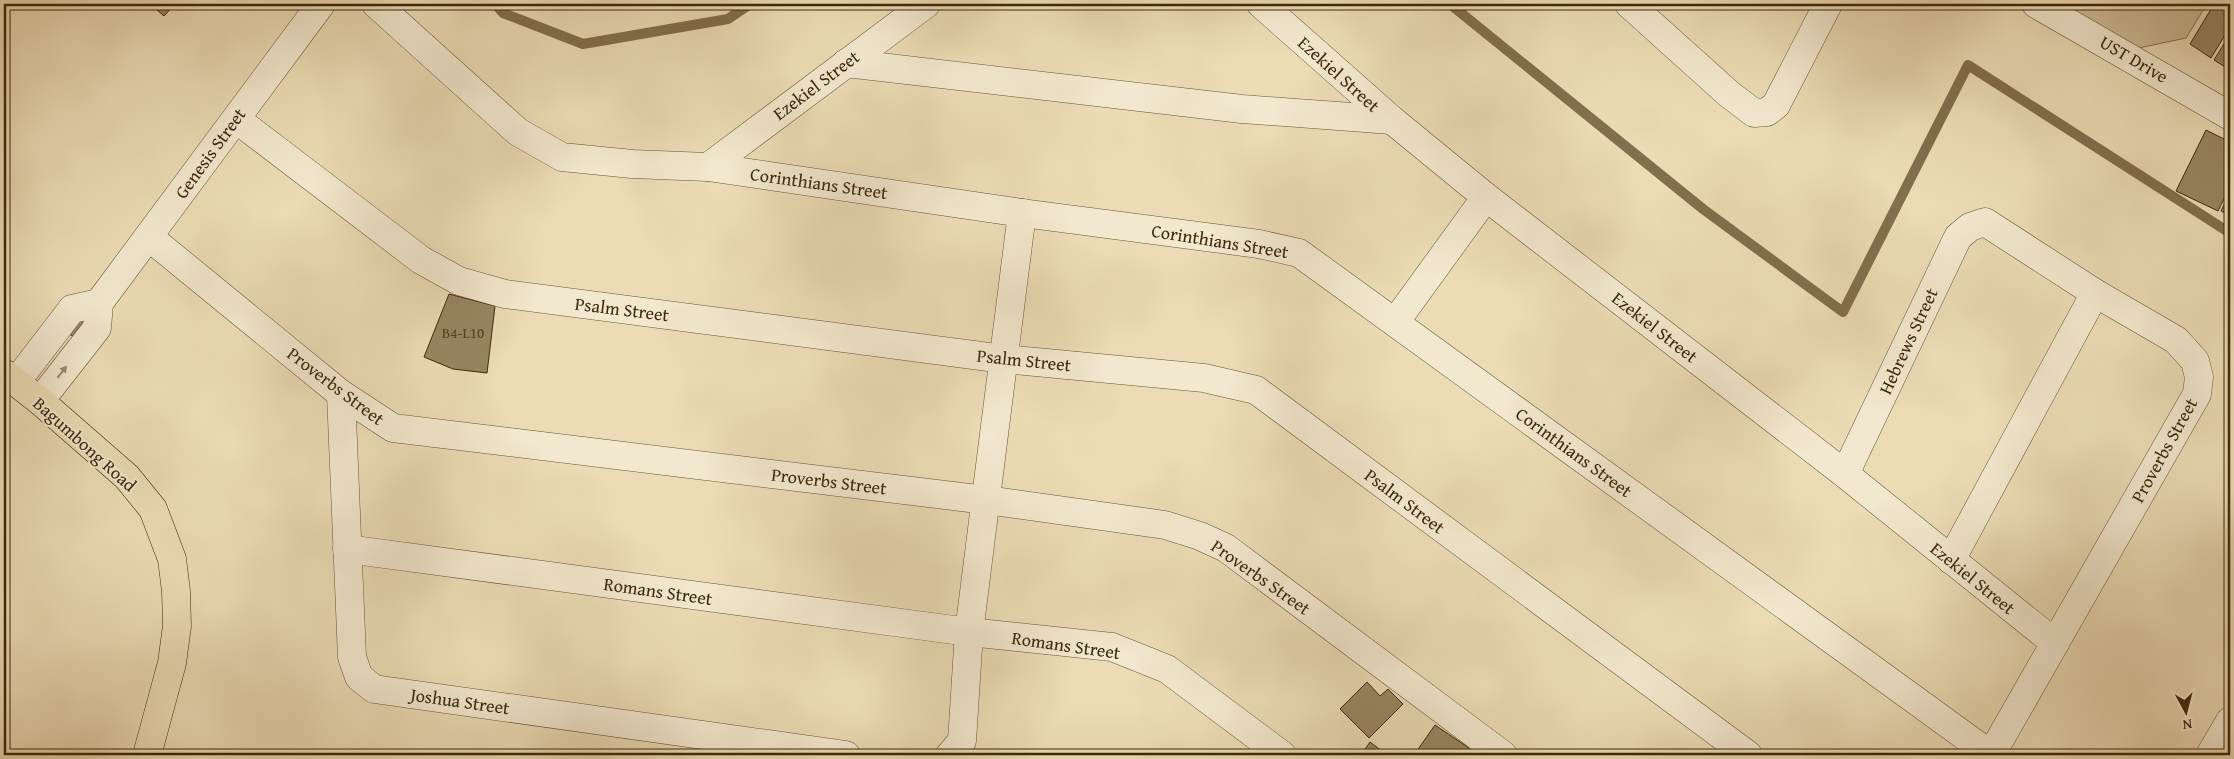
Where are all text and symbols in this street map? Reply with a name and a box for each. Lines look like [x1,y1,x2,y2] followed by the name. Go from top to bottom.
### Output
[2095,29,2173,89] street label: UST Drive
[1292,30,1387,119] street label: Ezekiel Street
[767,43,866,127] street label: Ezekiel Street
[168,101,253,204] street label: Genesis Street
[749,160,890,206] street label: Corinthians Street
[1150,217,1291,265] street label: Corinthians Street
[1872,283,1945,399] street label: Hebrews Street
[1606,285,1704,370] street label: Ezekiel Street
[573,290,671,328] street label: Psalm Street
[442,322,484,343] house number: B4-L10
[282,340,391,432] street label: Proverbs Street
[976,342,1073,378] street label: Psalm Street
[57,366,68,379] one-way arrow
[27,390,143,498] street label: Bagumbong Road
[2124,392,2204,507] street label: Proverbs Street
[1510,400,1638,504] street label: Corinthians Street
[770,461,889,502] street label: Proverbs Street
[1359,462,1451,541] street label: Psalm Street
[1206,533,1317,622] street label: Proverbs Street
[1925,535,2022,621] street label: Ezekiel Street
[602,570,715,612] street label: Romans Street
[1010,624,1123,666] street label: Romans Street
[407,680,512,721] street label: Joshua Street
[2162,686,2212,736] north arrow
[2181,714,2193,735] text: N

